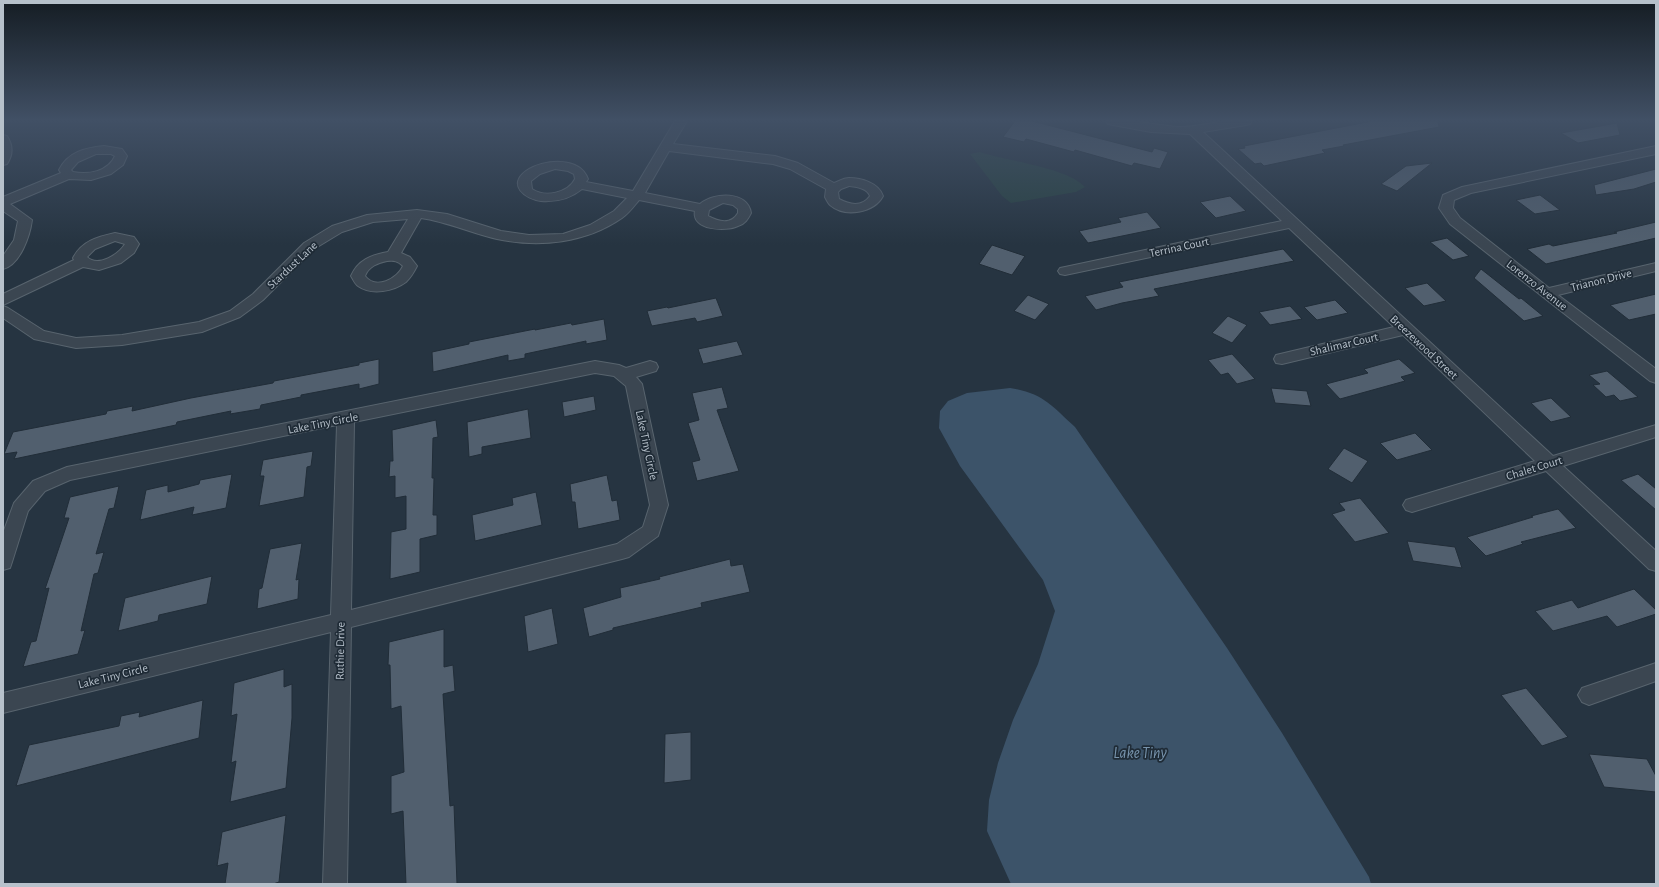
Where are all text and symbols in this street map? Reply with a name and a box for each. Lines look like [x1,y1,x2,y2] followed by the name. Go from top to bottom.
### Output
[1148,235,1210,259] street label: Terrina Court
[265,239,319,291] street label: Stardust Lane
[1504,258,1570,312] street label: Lorenzo Avenue
[1569,267,1633,293] street label: Trianon Drive
[1388,313,1460,381] street label: Breezewood Street
[1309,330,1379,358] street label: Shalimar Court
[633,409,660,481] street label: Lake Tiny Circle
[287,410,359,437] street label: Lake Tiny Circle
[1505,454,1564,482] street label: Chalet Court
[333,622,347,680] street label: Ruthie Drive
[77,662,149,691] street label: Lake Tiny Circle
[1113,745,1167,761] water label: Lake Tiny

